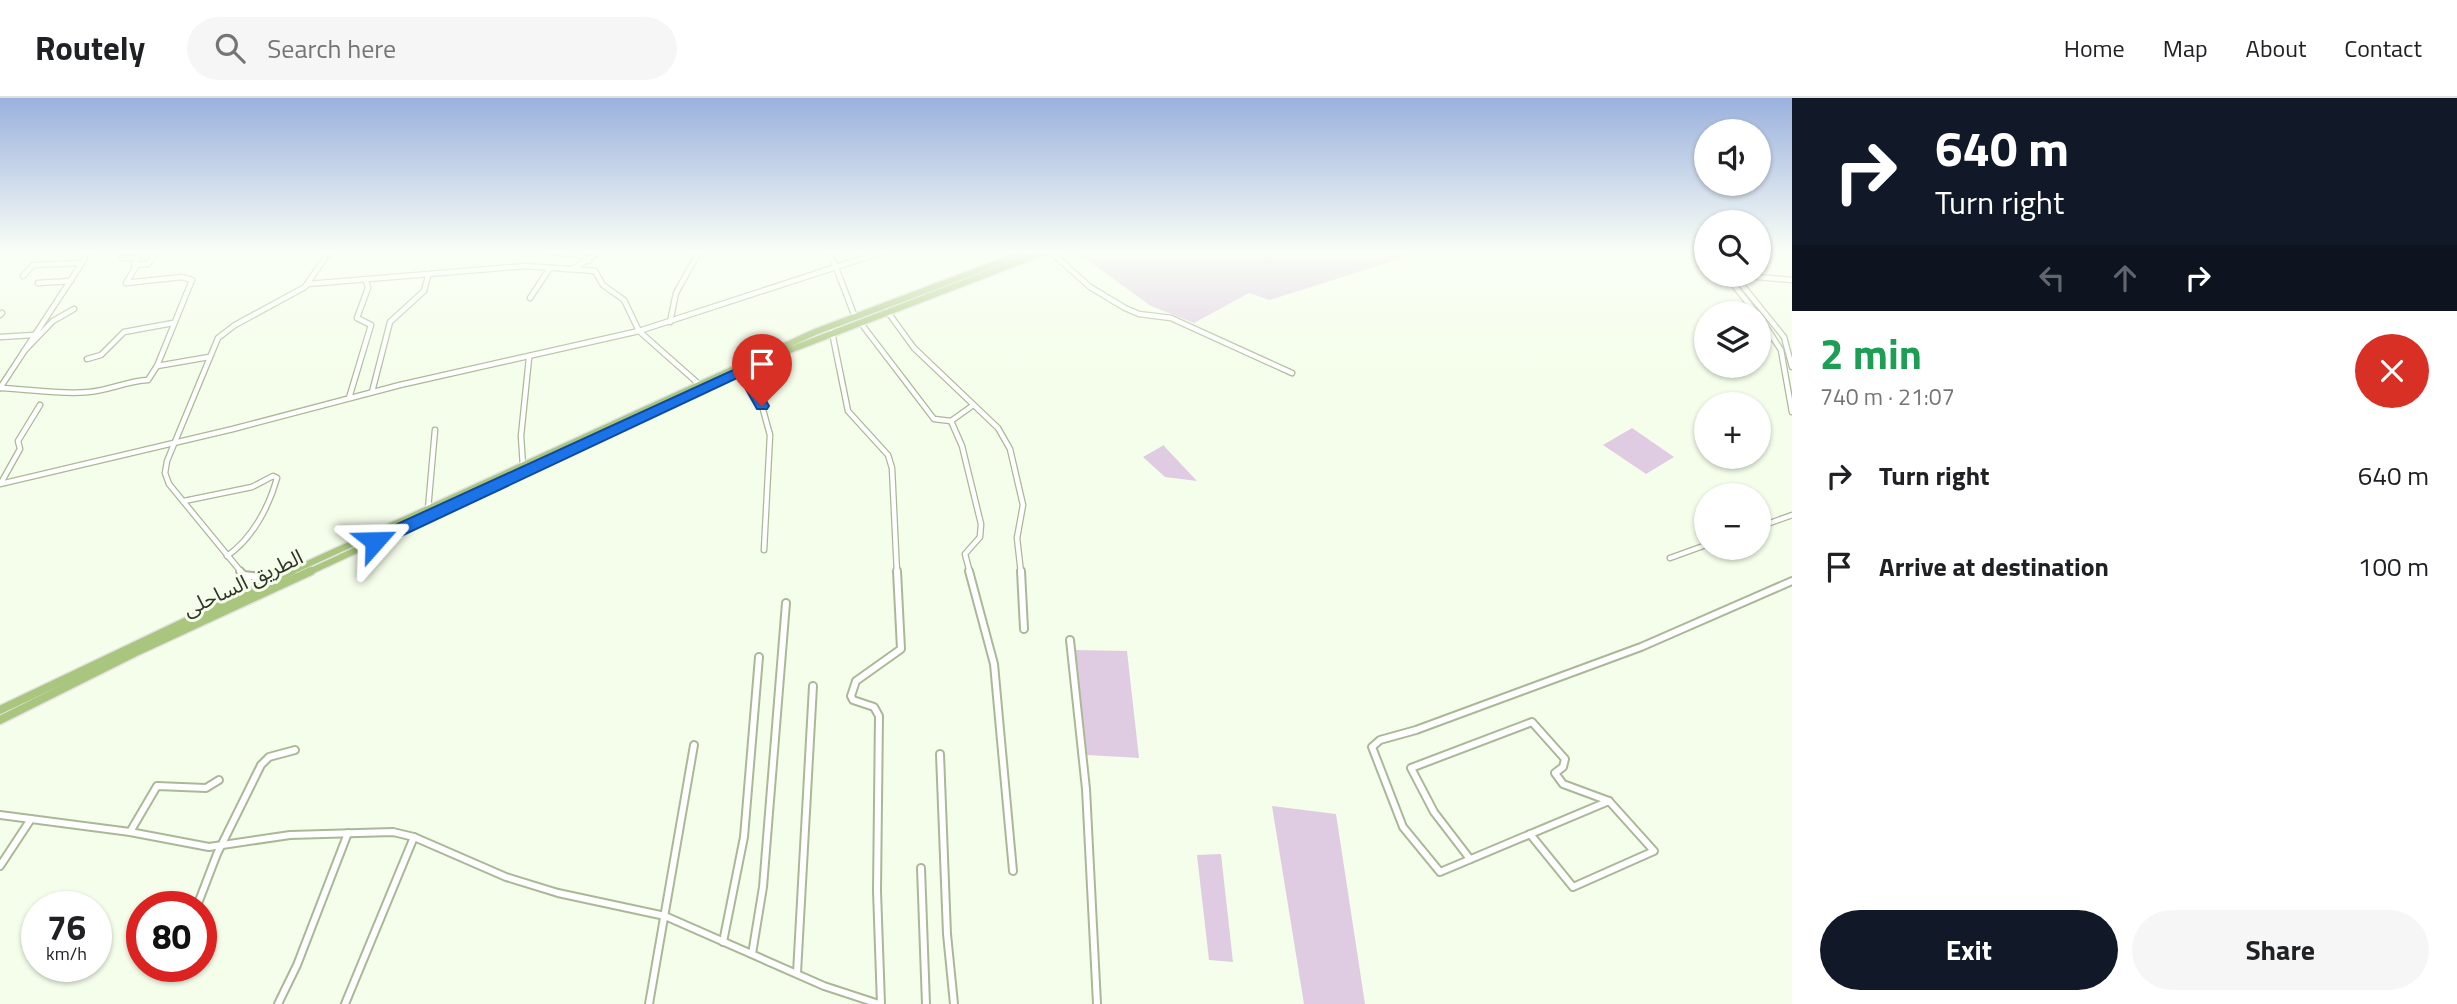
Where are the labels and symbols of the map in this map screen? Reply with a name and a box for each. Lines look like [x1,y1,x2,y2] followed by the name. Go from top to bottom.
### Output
[732,334,792,406] pin
[338,504,412,578] position arrow
[177,540,308,624] street label: الطريق الساحلى
[126,891,217,982] speed limit sign: 80

